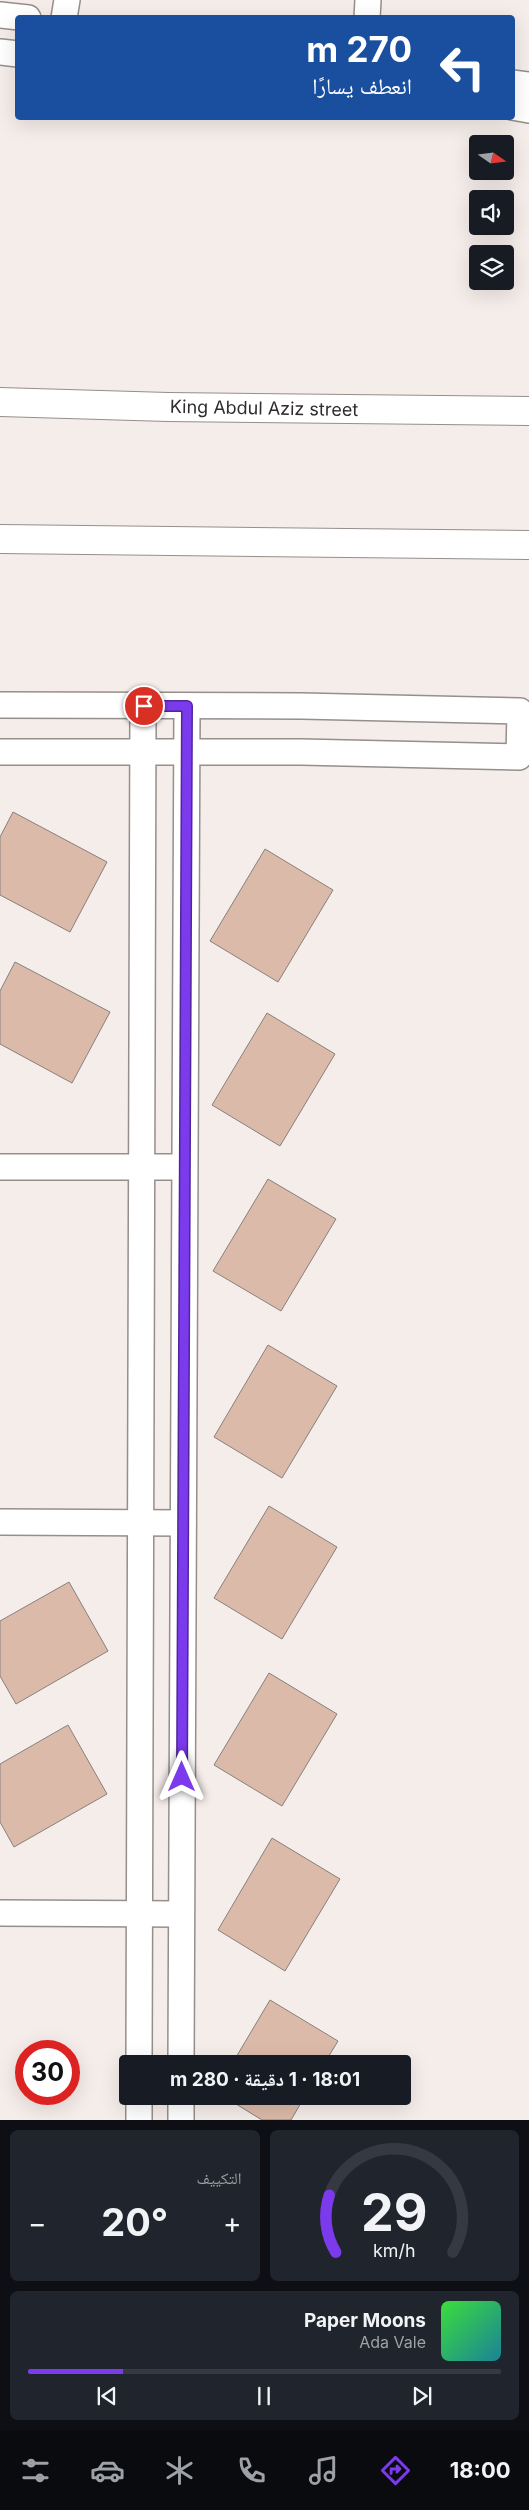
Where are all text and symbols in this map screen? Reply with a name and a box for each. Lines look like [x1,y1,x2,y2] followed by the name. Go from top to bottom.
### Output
[306,28,412,70] text: 270 m
[430,35,495,100] icon: left
[312,73,412,99] text: انعطف يسارًا
[469,135,514,180] north arrow
[469,135,514,290] map controls
[469,190,514,235] button: sound
[469,245,514,290] button: layers
[170,396,359,420] street label: King Abdul Aziz street
[123,685,165,727] pin
[130,692,158,720] icon: arrive
[155,1750,207,1802] position arrow
[15,2040,80,2105] speed limit sign: 30
[170,2068,360,2091] text: 18:01 · 1 دقيقة · 280 m
[197,2168,242,2188] text: التكييف
[361,2181,428,2244] text: 29
[101,2199,168,2245] text: 20°
[28,2206,47,2240] text: −
[223,2206,242,2240] text: +
[373,2240,415,2261] text: km/h
[304,2309,426,2332] text: Paper Moons
[359,2332,426,2352] text: Ada Vale
[93,2382,121,2410] icon: previous
[250,2382,278,2410] icon: pause
[408,2382,436,2410] icon: next
[18,2453,53,2488] icon: filters
[90,2453,125,2488] icon: car
[162,2453,197,2488] icon: climate
[234,2453,269,2488] icon: phone
[306,2453,341,2488] icon: music
[378,2453,413,2488] icon: directions
[450,2457,511,2483] text: 18:00

